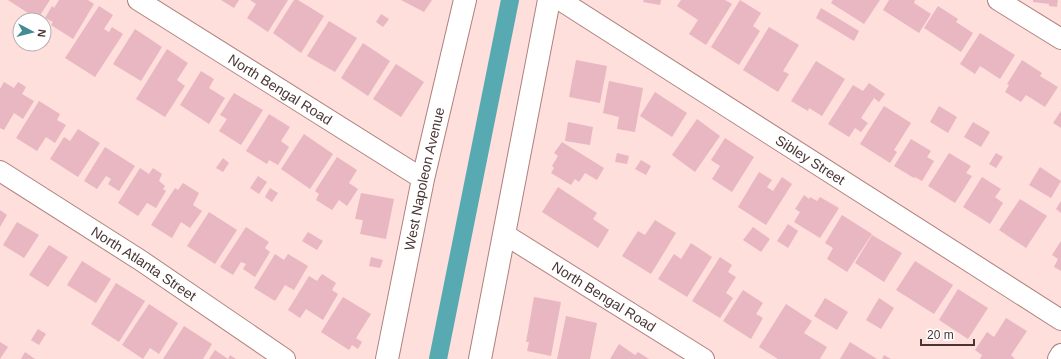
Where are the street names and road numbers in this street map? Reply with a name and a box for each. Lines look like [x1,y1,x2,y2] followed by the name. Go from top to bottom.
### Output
[226,51,335,128] street label: North Bengal Road
[401,105,448,252] street label: West Napoleon Avenue
[773,132,848,188] street label: Sibley Street
[88,223,199,304] street label: North Atlanta Street
[549,258,659,335] street label: North Bengal Road

